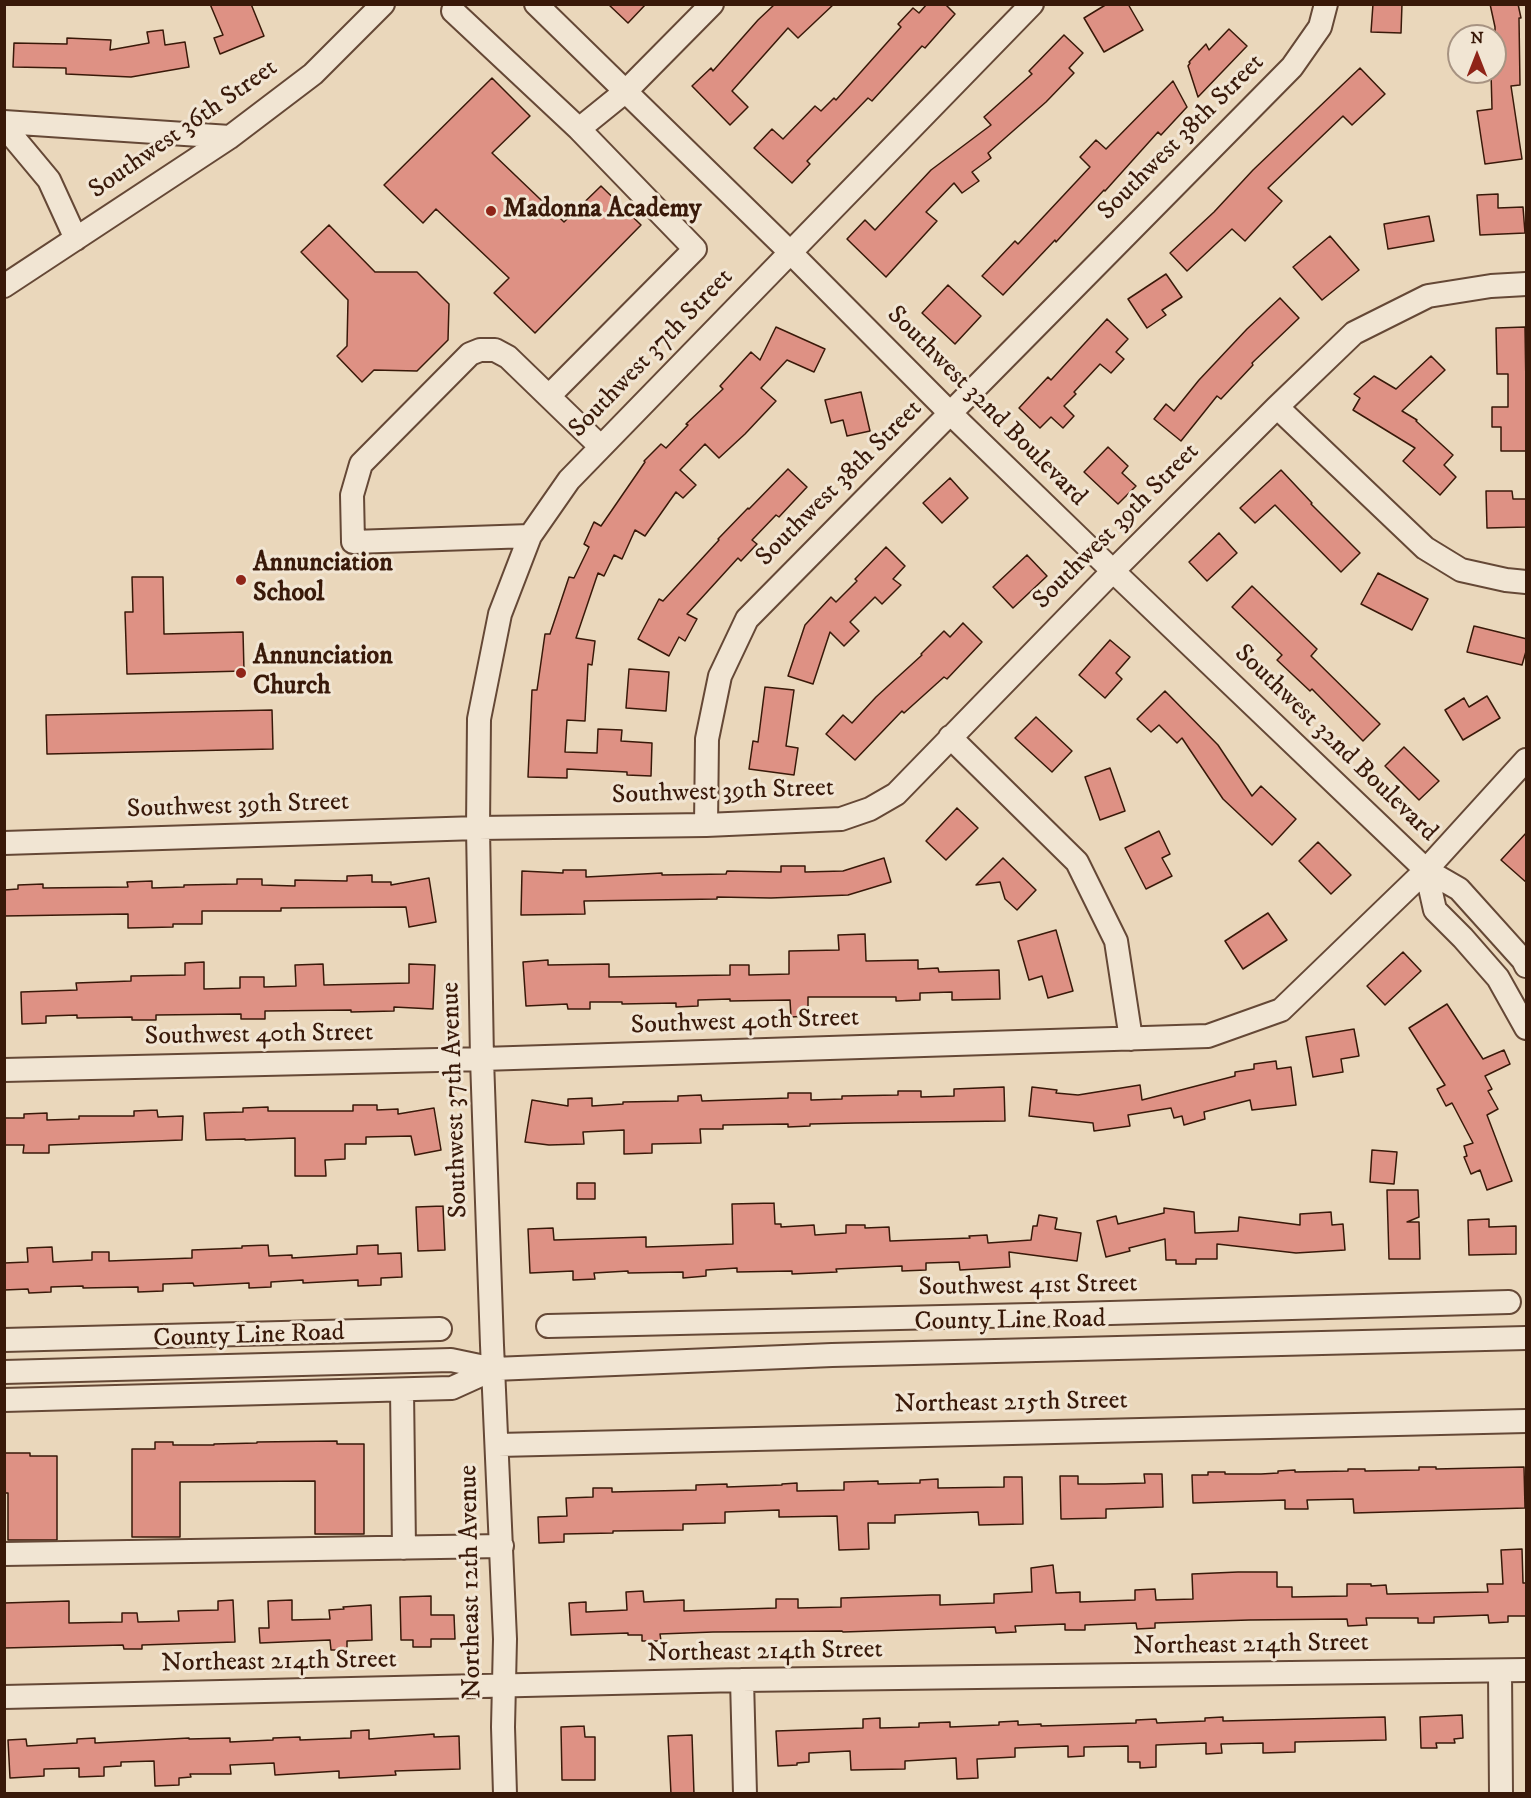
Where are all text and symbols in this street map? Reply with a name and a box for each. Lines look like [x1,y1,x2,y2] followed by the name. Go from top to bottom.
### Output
[1447,24,1507,84] north arrow
[1470,28,1484,48] text: N
[1092,48,1272,228] street label: Southwest 38th Street
[84,53,284,207] street label: Southwest 36th Street
[503,195,701,227] place label: Madonna Academy
[484,204,498,218] marker: Madonna Academy
[563,263,741,445] street label: Southwest 37th Street
[879,300,1093,514] street label: Southwest 32nd Boulevard
[750,394,930,574] street label: Southwest 38th Street
[1027,437,1207,617] street label: Southwest 39th Street
[253,549,393,610] place label: Annunciation School
[234,573,248,587] marker: Annunciation School
[1227,639,1443,849] street label: Southwest 32nd Boulevard
[253,642,393,704] place label: Annunciation Church
[234,666,248,680] marker: Annunciation Church
[611,774,835,812] street label: Southwest 39th Street
[126,788,350,826] street label: Southwest 39th Street
[436,981,476,1219] street label: Southwest 37th Avenue
[630,1003,860,1043] street label: Southwest 40th Street
[144,1018,374,1054] street label: Southwest 40th Street
[918,1269,1138,1305] street label: Southwest 41st Street
[914,1305,1106,1339] street label: County Line Road
[153,1318,345,1356] street label: County Line Road
[894,1386,1128,1422] street label: Northeast 215th Street
[454,1465,490,1699] street label: Northeast 12th Avenue
[1133,1628,1369,1664] street label: Northeast 214th Street
[647,1635,883,1671] street label: Northeast 214th Street
[161,1645,397,1681] street label: Northeast 214th Street

